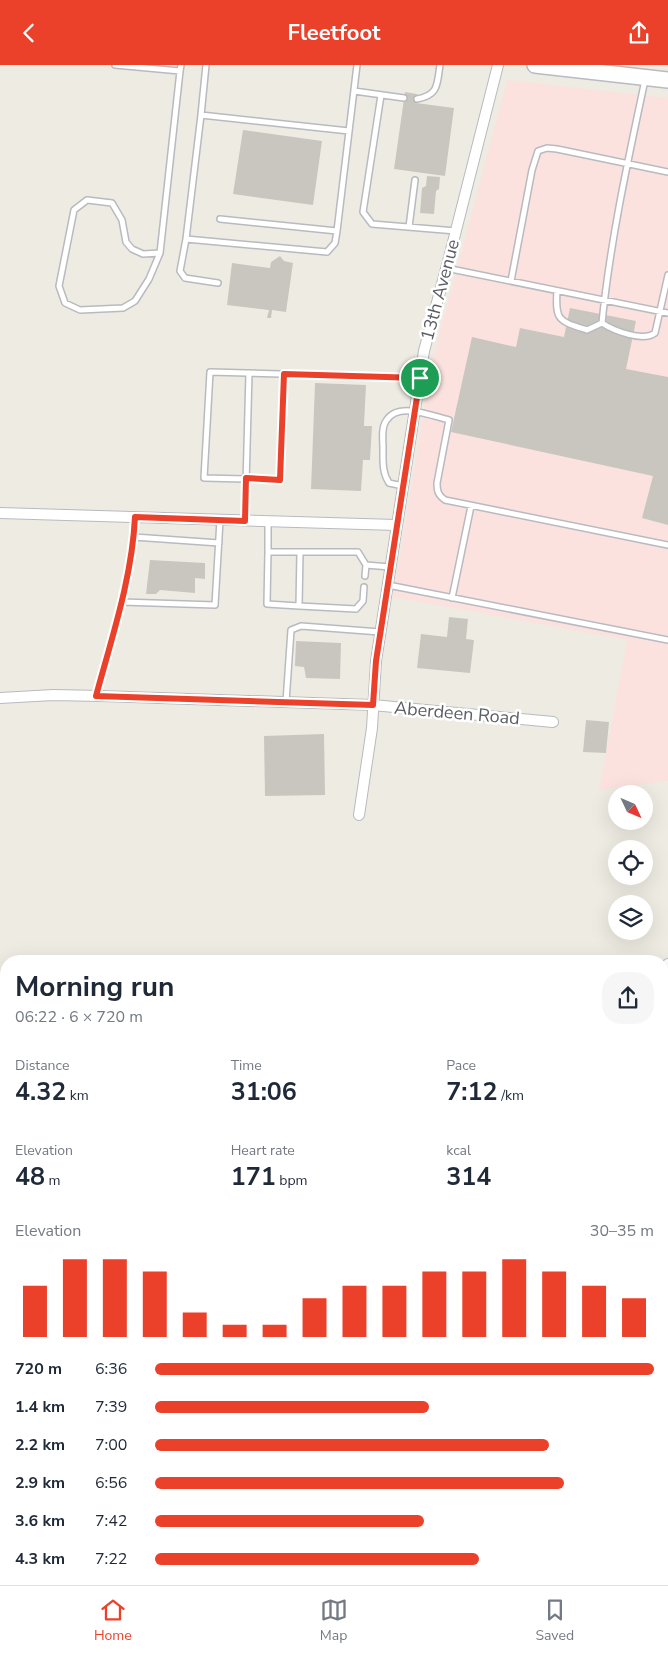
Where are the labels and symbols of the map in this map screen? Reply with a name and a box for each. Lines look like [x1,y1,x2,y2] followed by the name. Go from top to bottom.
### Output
[415,237,465,343] street label: 13th Avenue
[399,357,441,399] pin
[393,696,521,730] street label: Aberdeen Road
[608,785,652,830] north arrow

